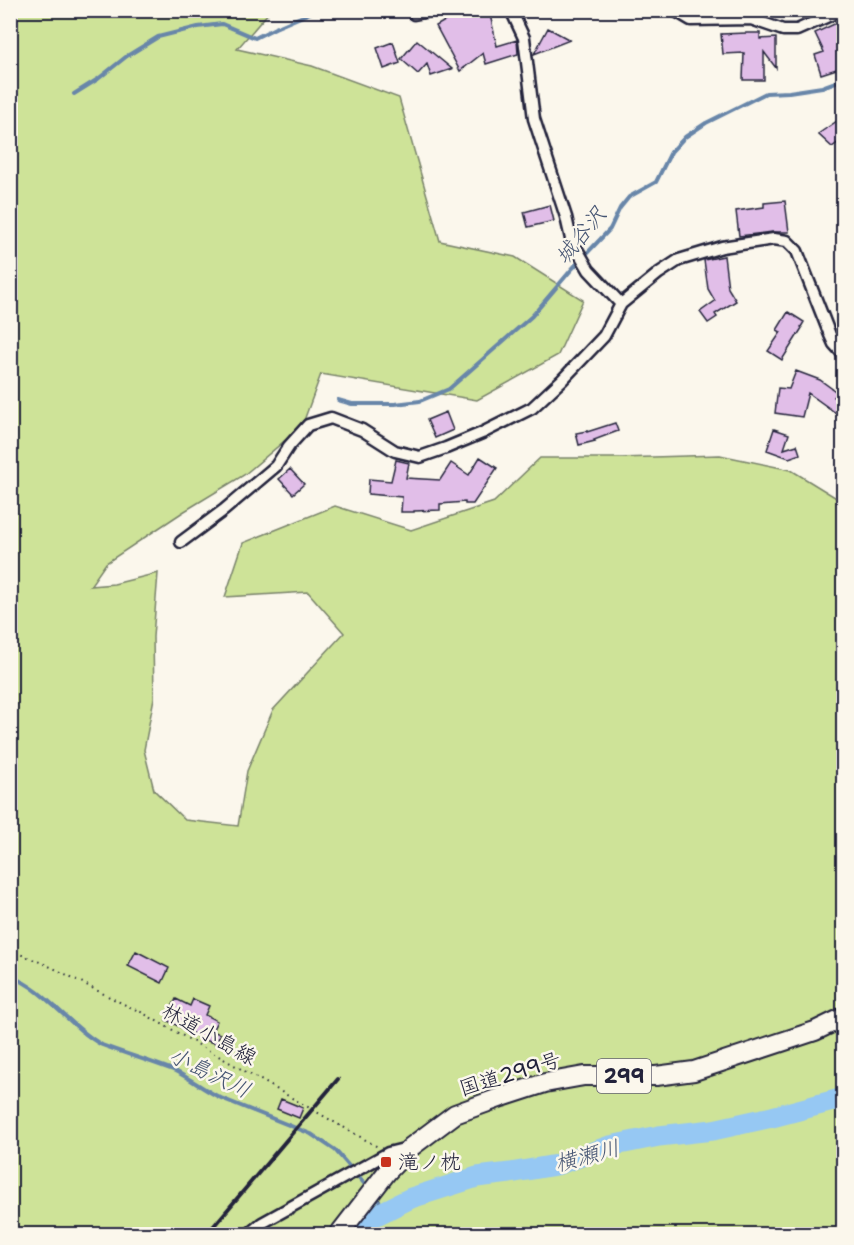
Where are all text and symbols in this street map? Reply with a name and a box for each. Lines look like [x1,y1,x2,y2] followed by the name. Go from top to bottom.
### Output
[548,200,613,270] water label: 城谷沢
[156,996,262,1072] street label: 林道小島線
[164,1040,256,1105] water label: 小島沢川
[456,1045,564,1103] street label: 国道299号
[597,1059,651,1093] road number: 299
[551,1133,623,1178] water label: 横瀬川
[398,1148,461,1176] place label: 滝ノ枕
[379,1155,393,1169] marker: 滝ノ枕

